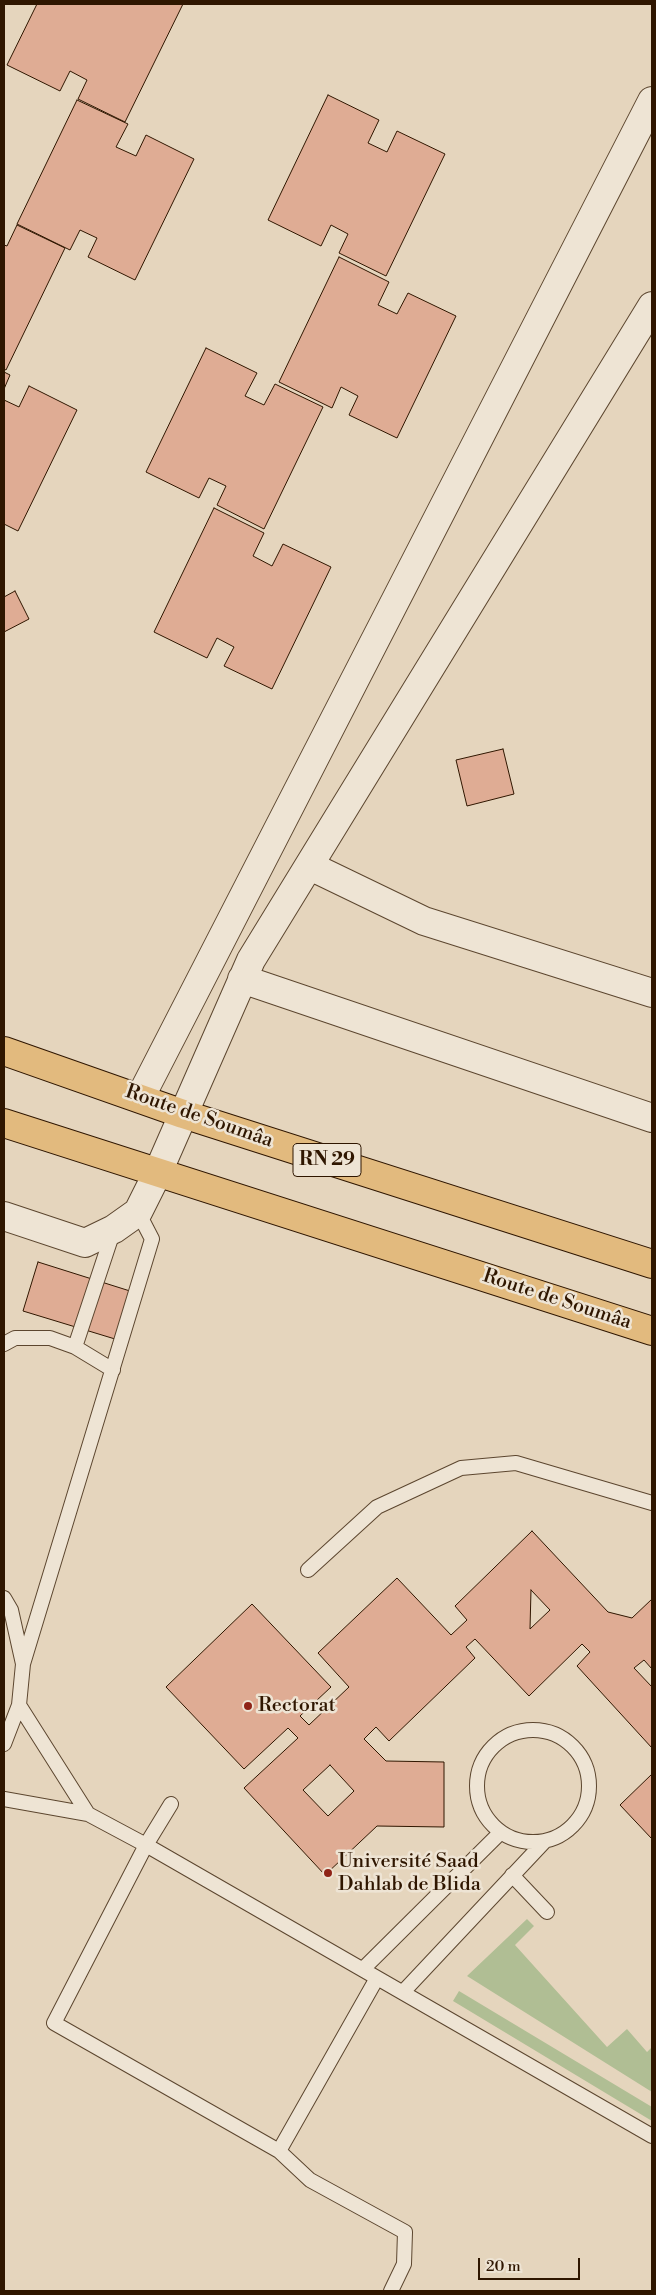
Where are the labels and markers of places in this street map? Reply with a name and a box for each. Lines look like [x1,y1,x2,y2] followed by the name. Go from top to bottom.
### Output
[258,1694,336,1718] place label: Rectorat
[242,1700,254,1712] marker: Rectorat
[338,1850,481,1897] place label: Université Saad Dahlab de Blida
[322,1867,334,1879] marker: Université Saad Dahlab de Blida

